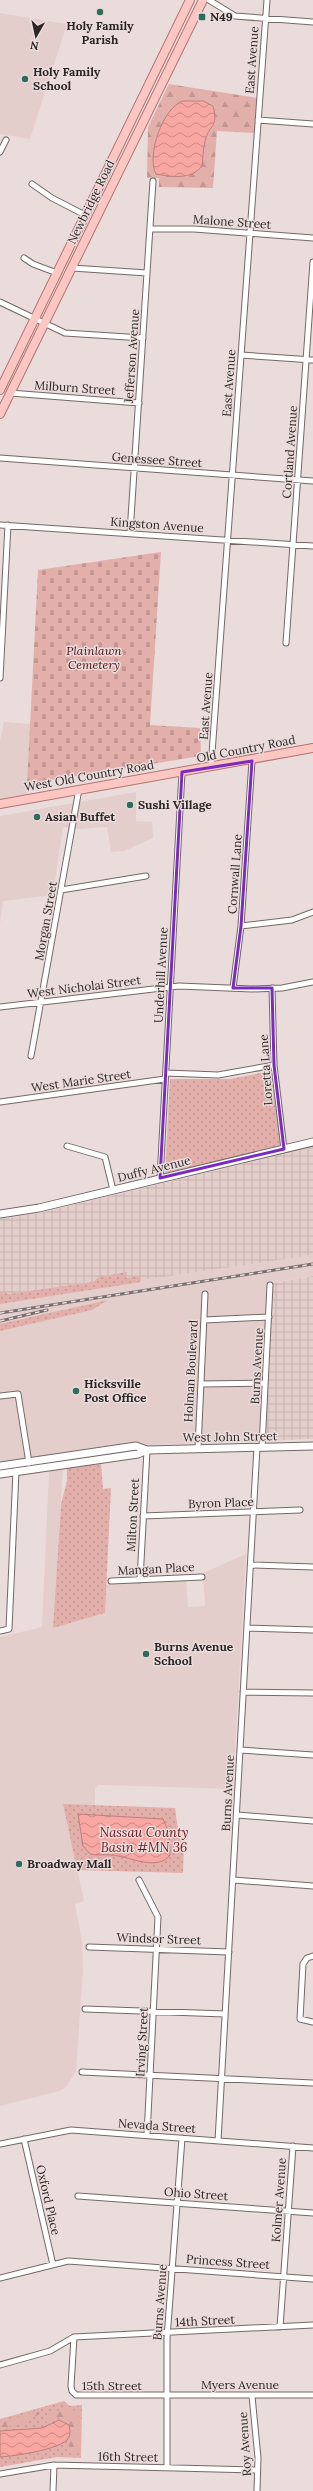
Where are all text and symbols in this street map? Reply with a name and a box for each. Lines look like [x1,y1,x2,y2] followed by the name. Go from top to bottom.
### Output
[95,7,105,17] marker: Holy Family Parish
[210,9,233,24] place label: N49
[197,12,207,22] marker: N49
[16,16,56,56] north arrow
[66,18,134,47] place label: Holy Family Parish
[242,25,261,94] street label: East Avenue
[29,38,40,53] text: N
[33,64,101,93] place label: Holy Family School
[20,74,30,84] marker: Holy Family School
[64,157,117,246] street label: Newbridge Road
[192,211,272,232] street label: Malone Street
[121,308,142,405] street label: Jefferson Avenue
[219,348,238,417] street label: East Avenue
[34,377,117,398] street label: Milburn Street
[279,404,300,499] street label: Cortland Avenue
[111,449,203,470] street label: Genessee Street
[110,514,205,535] street label: Kingston Avenue
[66,643,122,672] park label: Plainlawn Cemetery
[196,671,215,740] street label: East Avenue
[195,732,297,765] street label: Old Country Road
[23,757,155,794] street label: West Old Country Road
[138,797,212,812] place label: Sushi Village
[125,800,135,810] marker: Sushi Village
[45,809,116,824] place label: Asian Buffet
[32,812,42,822] marker: Asian Buffet
[224,833,245,915] street label: Cornwall Lane
[31,880,60,962] street label: Morgan Street
[150,926,171,1023] street label: Underhill Avenue
[26,972,142,1001] street label: West Nicholai Street
[255,1033,275,1106] street label: Loretta Lane
[30,1066,132,1095] street label: West Marie Street
[116,1152,192,1185] street label: Duffy Avenue
[180,1319,201,1423] street label: Holman Boulevard
[247,1327,266,1405] street label: Burns Avenue
[84,1376,147,1405] place label: Hicksville Post Office
[71,1386,81,1396] marker: Hicksville Post Office
[183,1428,278,1445] street label: West John Street
[123,1477,142,1552] street label: Milton Street
[188,1494,255,1511] street label: Byron Place
[117,1559,195,1578] street label: Mangan Place
[154,1639,234,1668] place label: Burns Avenue School
[141,1649,151,1659] marker: Burns Avenue School
[218,1754,237,1832] street label: Burns Avenue
[99,1824,189,1856] water label: Nassau County Basin #MN 36
[27,1856,112,1871] place label: Broadway Mall
[14,1859,24,1869] marker: Broadway Mall
[117,1930,202,1947] street label: Windsor Street
[132,2006,151,2077] street label: Irving Street
[118,2115,197,2136] street label: Nevada Street
[268,2157,289,2243] street label: Kolmer Avenue
[33,2163,64,2237] street label: Oxford Place
[163,2184,229,2203] street label: Ohio Street
[185,2251,271,2272] street label: Princess Street
[149,2263,170,2341] street label: Burns Avenue
[175,2311,236,2330] street label: 14th Street
[201,2377,280,2392] street label: Myers Avenue
[82,2378,142,2393] street label: 15th Street
[235,2411,254,2477] street label: Roy Avenue
[98,2448,159,2465] street label: 16th Street

